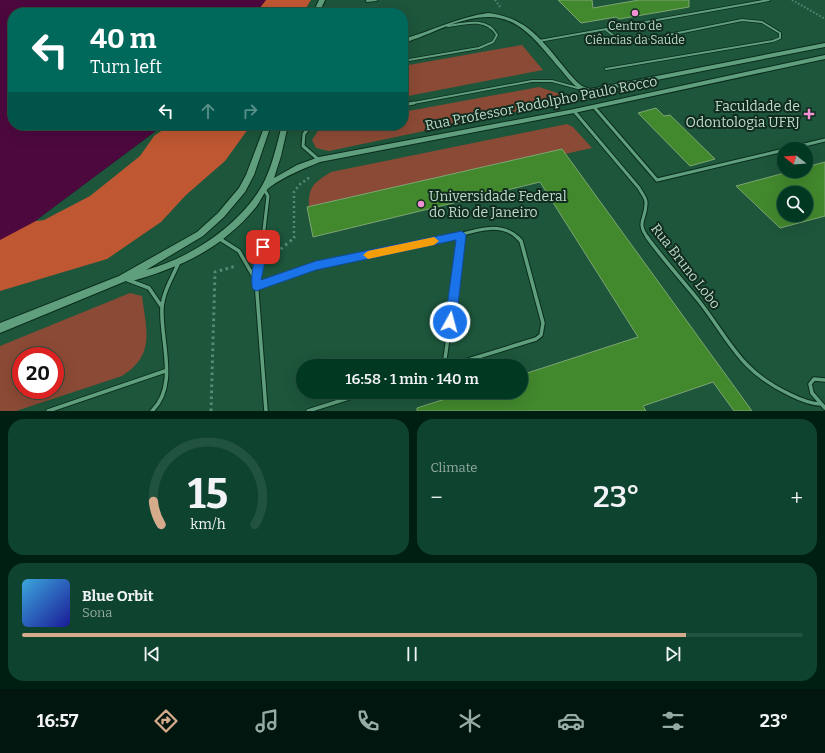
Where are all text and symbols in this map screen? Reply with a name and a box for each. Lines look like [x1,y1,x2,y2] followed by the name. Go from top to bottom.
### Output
[630,8,640,18] marker: Centro de Ciências da Saúde
[585,19,685,47] place label: Centro de Ciências da Saúde
[90,22,157,55] text: 40 m
[24,24,76,76] icon: left
[90,56,162,78] text: Turn left
[423,73,659,134] street label: Rua Professor Rodolpho Paulo Rocco
[686,98,800,131] place label: Faculdade de Odontologia UFRJ
[155,100,177,122] icon: left
[197,100,219,122] icon: ahead
[239,100,261,122] icon: right
[803,108,815,120] marker: Faculdade de Odontologia UFRJ
[777,142,813,178] north arrow
[777,142,813,222] map controls
[777,186,813,222] button: search
[429,188,567,221] place label: Universidade Federal do Rio de Janeiro
[416,199,426,209] marker: Universidade Federal do Rio de Janeiro
[647,220,724,312] street label: Rua Bruno Lobo
[246,230,280,264] pin
[252,236,274,258] icon: arrive
[429,301,471,343] position arrow
[12,347,64,399] speed limit sign: 20
[345,370,479,388] text: 16:58 · 1 min · 140 m
[431,460,477,475] text: Climate
[188,469,229,519] text: 15
[593,479,640,515] text: 23°
[431,484,443,511] text: −
[790,484,803,511] text: +
[191,516,226,533] text: km/h
[82,587,154,605] text: Blue Orbit
[82,605,112,620] text: Sona
[141,643,163,665] icon: previous
[401,643,423,665] icon: pause
[662,643,684,665] icon: next
[152,707,180,735] icon: directions
[253,707,281,735] icon: music
[354,707,382,735] icon: phone
[456,707,484,735] icon: climate
[557,707,585,735] icon: car
[659,707,687,735] icon: filters
[37,710,78,732] text: 16:57
[760,710,788,732] text: 23°

